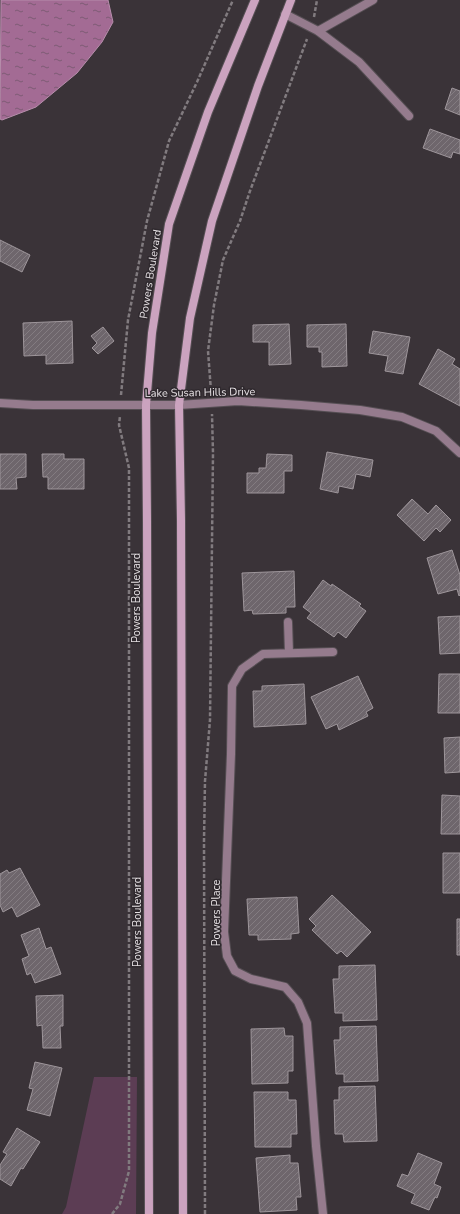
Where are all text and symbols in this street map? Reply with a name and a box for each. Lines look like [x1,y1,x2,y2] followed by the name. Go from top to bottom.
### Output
[136,228,165,320] street label: Powers Boulevard
[145,384,256,401] street label: Lake Susan Hills Drive
[129,553,144,643] street label: Powers Boulevard
[130,877,145,967] street label: Powers Boulevard
[209,880,224,946] street label: Powers Place

